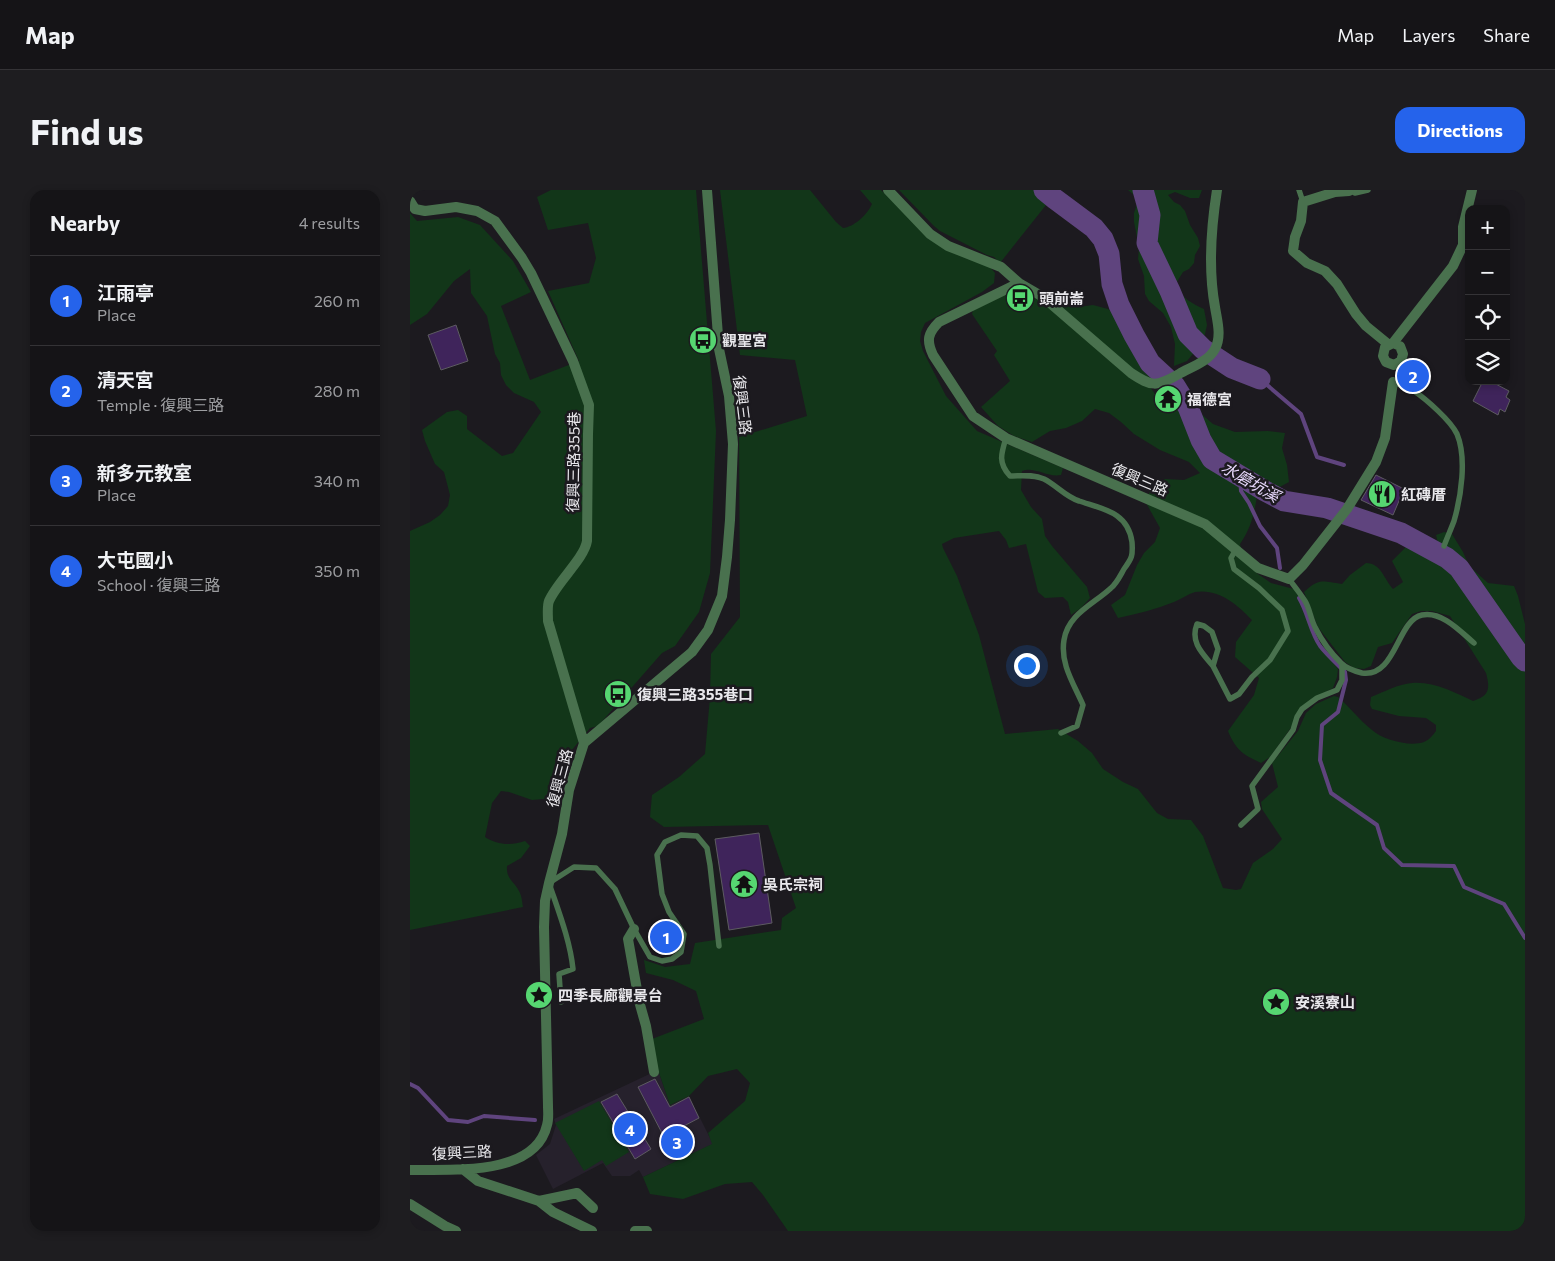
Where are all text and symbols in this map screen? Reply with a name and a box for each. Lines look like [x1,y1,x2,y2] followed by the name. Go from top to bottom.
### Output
[25,20,75,49] text: Map
[1337,24,1374,46] text: Map
[1402,24,1455,46] text: Layers
[1483,24,1530,46] text: Share
[1395,107,1525,153] button: Directions
[30,109,144,152] text: Find us
[1465,205,1510,385] map controls
[1465,205,1510,250] button: +
[50,210,120,235] text: Nearby
[299,213,360,232] text: 4 results
[1465,250,1510,295] button: −
[97,281,154,304] text: 江雨亭
[1005,283,1035,313] bus stop icon: 頭前崙
[1039,289,1084,307] place label: 頭前崙
[62,291,70,310] text: 1
[314,291,360,310] text: 260 m
[1465,295,1510,340] button: locate
[97,305,136,324] text: Place
[688,325,718,355] bus stop icon: 觀聖宮
[722,331,767,349] place label: 觀聖宮
[1465,340,1510,385] button: layers
[1397,357,1429,395] pin: 2
[97,368,154,391] text: 清天宮
[730,374,756,436] street label: 復興三路
[61,381,71,400] text: 2
[314,381,360,400] text: 280 m
[1153,384,1183,414] temple icon: 福德宮
[1187,390,1232,408] place label: 福德宮
[97,395,224,414] text: Temple · 復興三路
[563,411,583,513] street label: 復興三路355巷
[1219,457,1285,506] water label: 水磨坑溪
[1109,459,1171,499] street label: 復興三路
[97,461,192,484] text: 新多元教室
[61,471,71,490] text: 3
[314,471,360,490] text: 340 m
[1367,479,1397,509] restaurant icon: 紅磚厝
[97,485,136,504] text: Place
[1401,485,1446,503] place label: 紅磚厝
[97,548,173,571] text: 大屯國小
[61,561,71,580] text: 4
[314,561,360,580] text: 350 m
[97,575,221,594] text: School · 復興三路
[1014,653,1040,679] your location
[603,679,633,709] bus stop icon: 復興三路355巷口
[637,685,753,703] place label: 復興三路355巷口
[543,747,575,809] street label: 復興三路
[729,869,759,899] temple icon: 吳氏宗祠
[763,875,823,893] place label: 吳氏宗祠
[650,918,682,956] pin: 1
[524,980,554,1010] place icon: 四季長廊觀景台
[558,986,663,1004] place label: 四季長廊觀景台
[1261,987,1291,1017] place icon: 安溪寮山
[1295,993,1355,1011] place label: 安溪寮山
[614,1110,646,1148] pin: 4
[661,1123,693,1161] pin: 3
[432,1141,492,1163] street label: 復興三路

